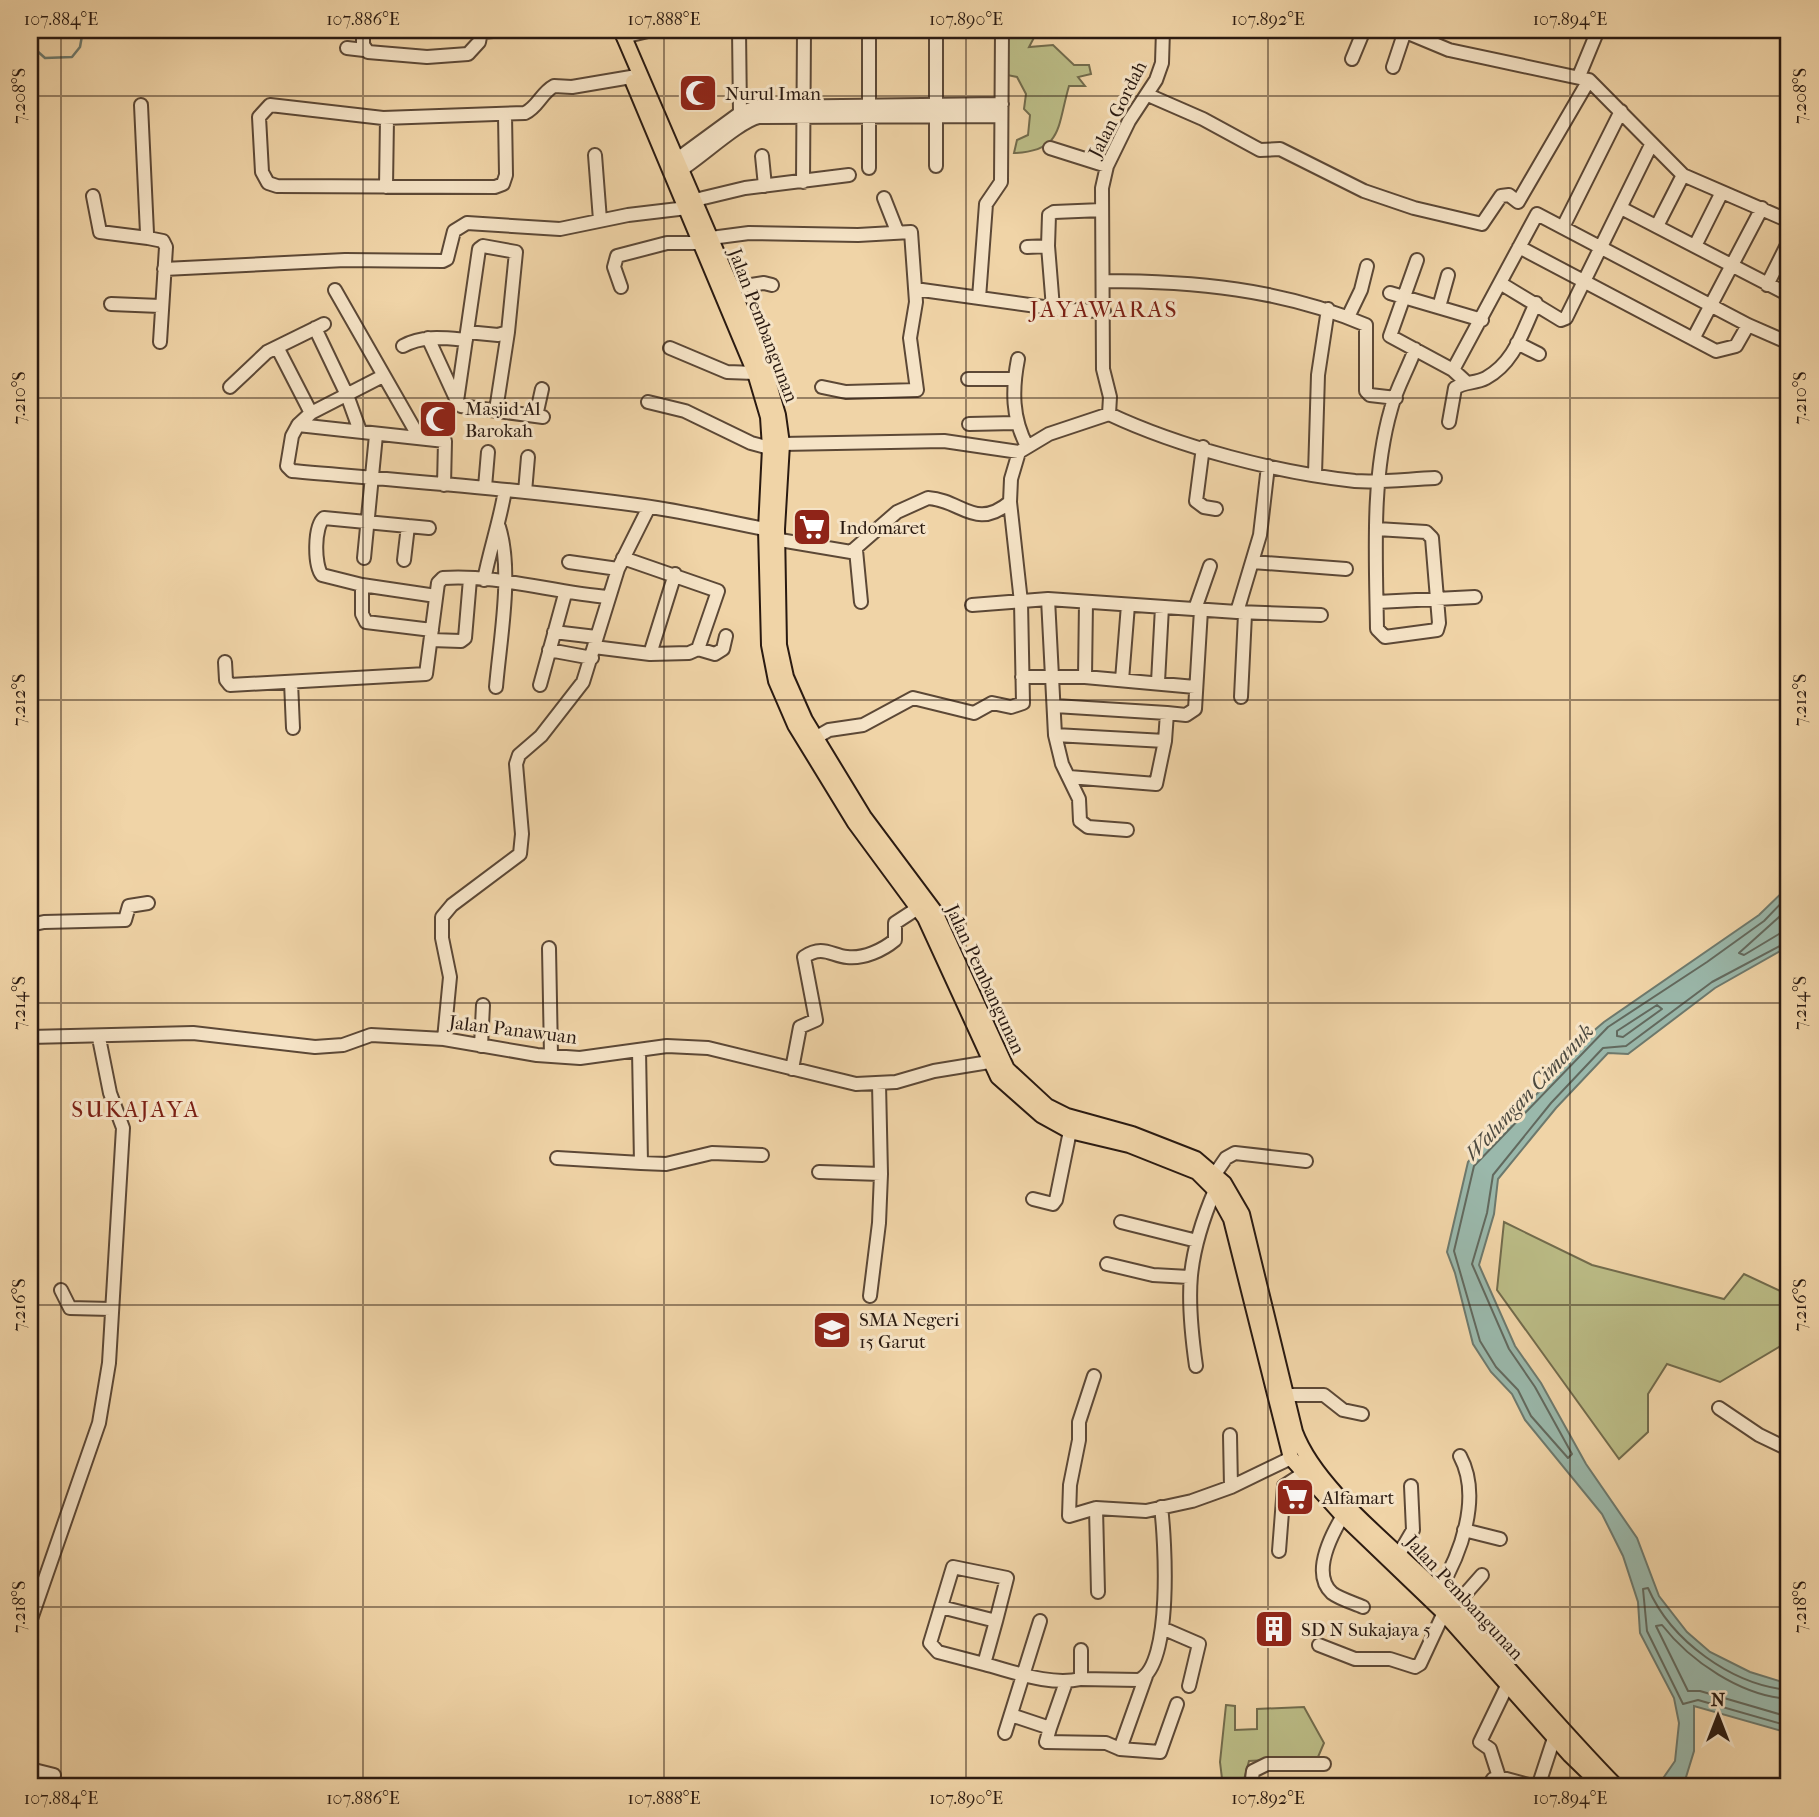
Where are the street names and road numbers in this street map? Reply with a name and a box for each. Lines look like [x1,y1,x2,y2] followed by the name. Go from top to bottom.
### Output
[1083,57,1152,163] street label: Jalan Gordah
[723,244,802,405] street label: Jalan Pembangunan
[940,899,1029,1058] street label: Jalan Pembangunan
[446,1011,578,1049] street label: Jalan Panawuan
[1399,1529,1528,1665] street label: Jalan Pembangunan

